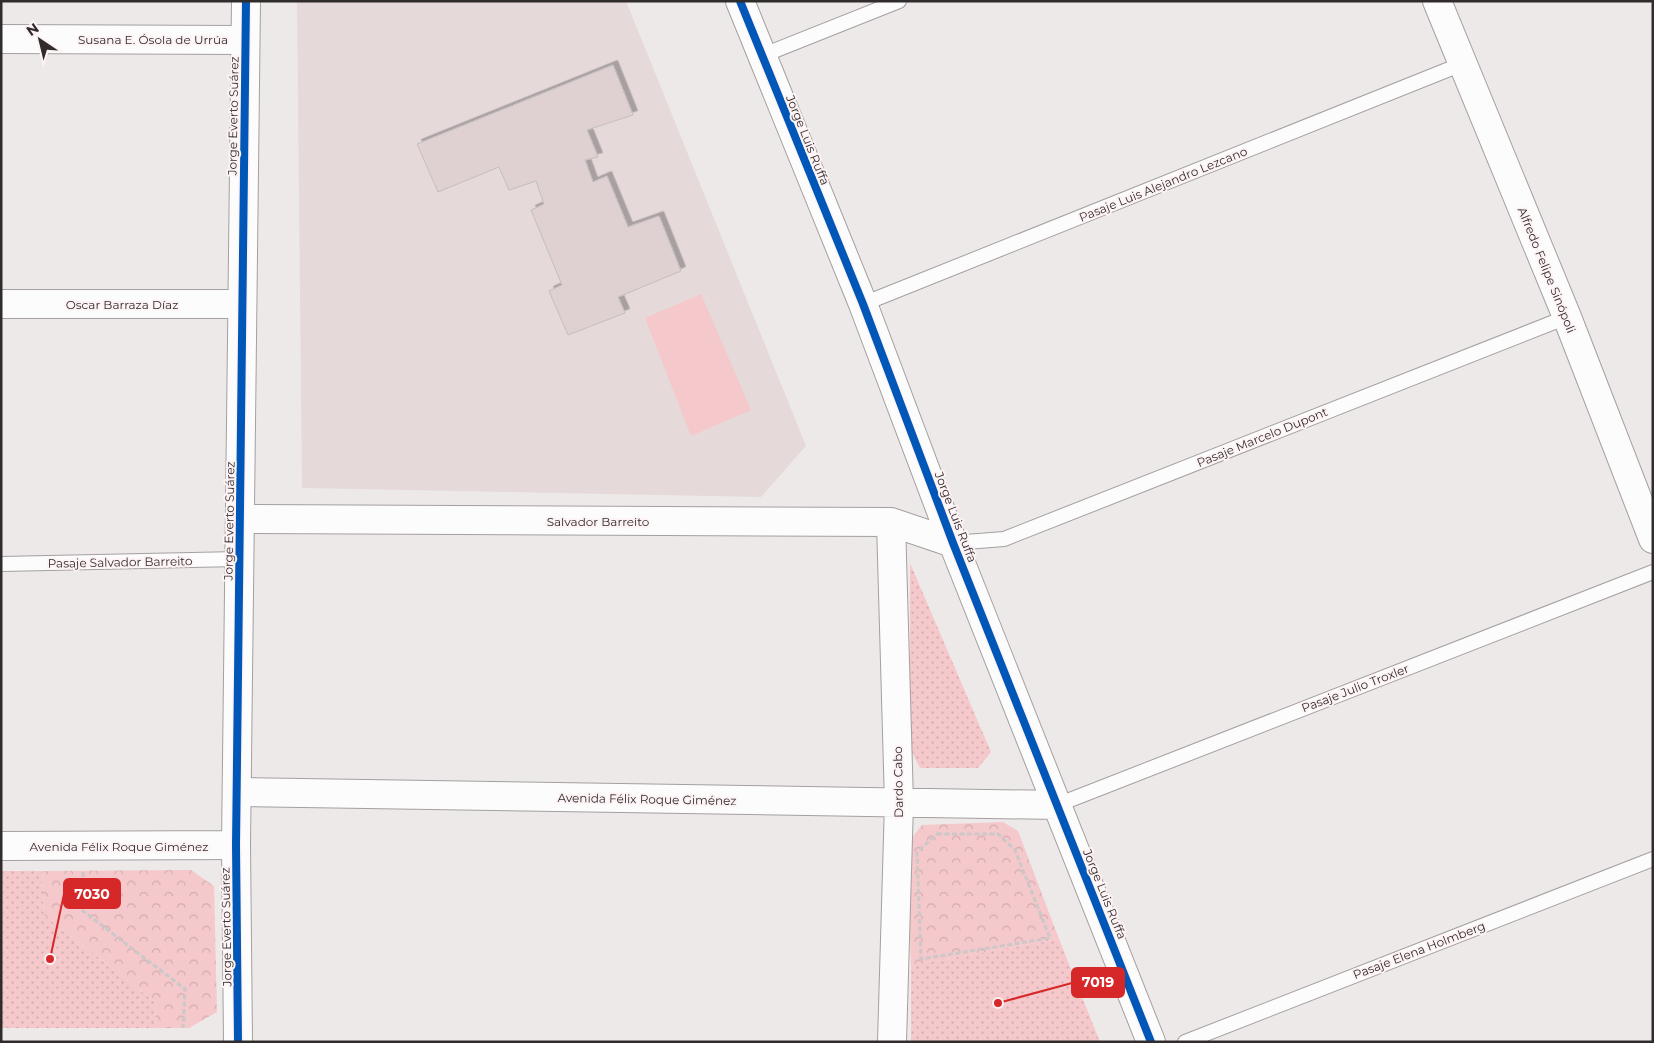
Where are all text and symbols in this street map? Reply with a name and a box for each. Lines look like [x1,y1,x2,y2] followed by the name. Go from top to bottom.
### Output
[15,15,65,65] north arrow
[23,19,42,40] text: N
[78,32,228,47] street label: Susana E. Ósola de Urrúa
[224,56,242,177] street label: Jorge Everto Suárez
[783,92,833,187] street label: Jorge Luis Ruffa
[1077,143,1249,225] street label: Pasaje Luis Alejandro Lezcano
[1515,205,1579,335] street label: Alfredo Felipe Sinópoli
[66,297,178,312] street label: Oscar Barraza Díaz
[1194,404,1330,470] street label: Pasaje Marcelo Dupont
[220,461,238,582] street label: Jorge Everto Suárez
[931,469,980,564] street label: Jorge Luis Ruffa
[547,514,649,529] street label: Salvador Barreito
[47,553,193,571] street label: Pasaje Salvador Barreito
[1299,661,1411,715] street label: Pasaje Julio Troxler
[890,746,906,818] street label: Dardo Cabo
[557,790,737,808] street label: Avenida Félix Roque Giménez
[30,839,208,854] street label: Avenida Félix Roque Giménez
[1080,846,1130,941] street label: Jorge Luis Ruffa
[217,867,235,988] street label: Jorge Everto Suárez
[64,879,120,908] callout: 7030
[74,885,110,903] text: 7030
[1351,918,1487,982] street label: Pasaje Elena Holmberg
[1072,968,1124,997] callout: 7019
[1082,973,1114,991] text: 7019

